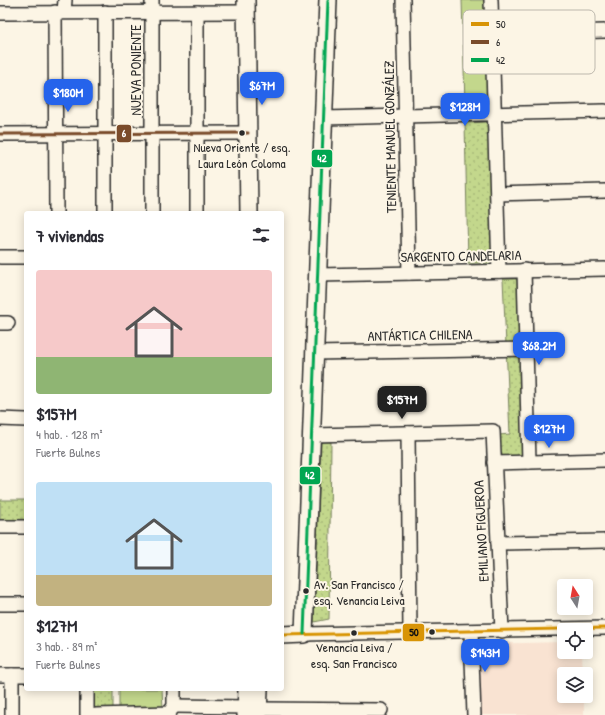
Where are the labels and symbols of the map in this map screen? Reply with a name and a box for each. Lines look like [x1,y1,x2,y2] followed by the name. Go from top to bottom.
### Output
[463,10,595,74] legend
[496,17,506,31] text: 50
[126,25,145,115] street label: NUEVA PONIENTE
[496,35,501,49] text: 6
[496,53,505,67] text: 42
[379,61,400,213] street label: TENIENTE MANUEL GONZÁLEZ
[238,72,286,106] pin: $67M
[40,79,96,113] pin: $180M
[437,93,493,127] pin: $128M
[116,124,132,143] line badge: 6
[122,126,127,140] text: 6
[237,128,247,138] marker: Nueva Oriente / esq. Laura León Coloma
[194,138,291,172] place label: Nueva Oriente / esq. Laura León Coloma
[311,149,333,168] line badge: 42
[317,151,327,165] text: 42
[400,245,522,266] street label: SARGENTO CANDELARIA
[367,324,473,345] street label: ANTÁRTICA CHILENA
[506,332,572,366] pin: $68.2M
[374,386,430,420] pin: $157M
[521,415,577,449] pin: $127M
[299,466,321,485] line badge: 42
[305,468,315,482] text: 42
[468,480,493,582] street label: EMILIANO FIGUEROA
[314,575,405,609] place label: Av. San Francisco / esq. Venancia Leiva
[557,579,593,615] north arrow
[301,586,311,596] marker: Av. San Francisco / esq. Venancia Leiva
[402,623,425,642] line badge: 50
[409,625,419,639] text: 50
[427,627,437,637] unlabelled marker
[349,628,359,638] marker: Venancia Leiva / esq. San Francisco
[311,638,397,672] place label: Venancia Leiva / esq. San Francisco
[457,639,513,673] pin: $143M

